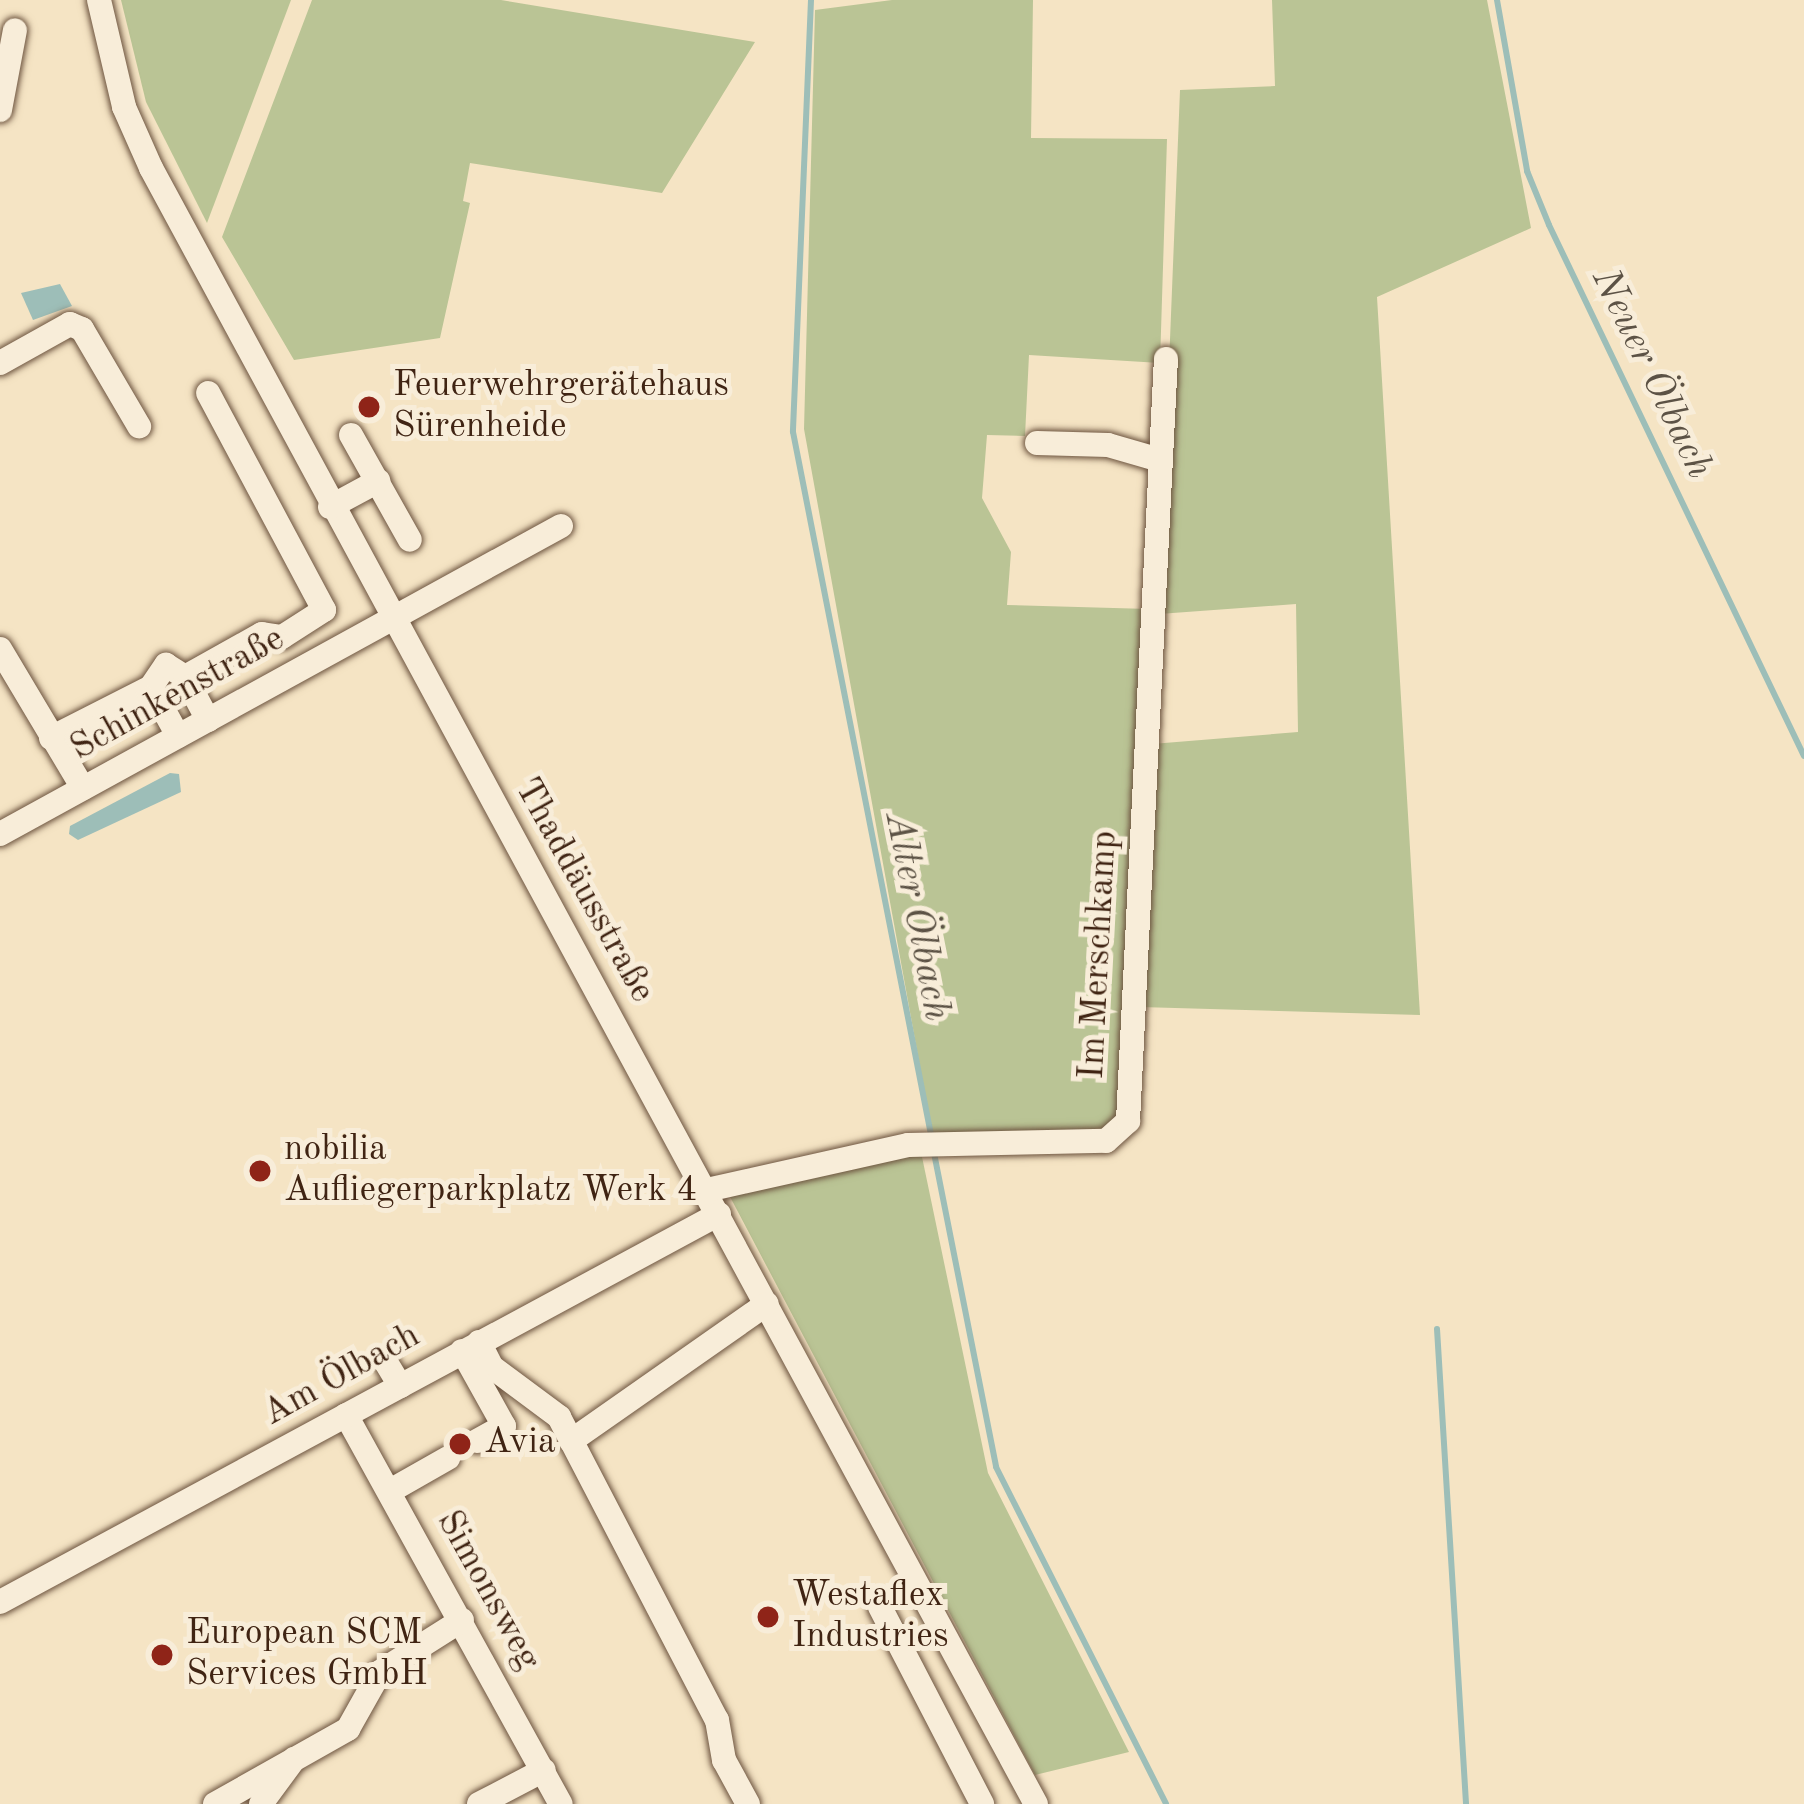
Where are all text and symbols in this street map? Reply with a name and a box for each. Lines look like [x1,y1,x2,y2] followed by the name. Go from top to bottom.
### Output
[1580,261,1722,487] water label: Neuer Ölbach
[393,364,729,449] place label: Feuerwehrgerätehaus Sürenheide
[356,394,382,420] marker: Feuerwehrgerätehaus Sürenheide
[64,618,292,772] street label: Schinkenstraße
[504,771,662,1011] street label: Thaddäusstraße
[873,809,959,1025] water label: Alter Ölbach
[1072,830,1128,1080] street label: Im Merschkamp
[284,1128,697,1213] place label: nobilia Aufliegerparkplatz Werk 4
[247,1158,273,1184] marker: nobilia Aufliegerparkplatz Werk 4
[256,1315,428,1437] street label: Am Ölbach
[484,1422,556,1466] place label: Avia
[447,1431,473,1457] marker: Avia
[426,1504,548,1678] street label: Simonsweg
[792,1574,949,1659] place label: Westaflex Industries
[755,1604,781,1630] marker: Westaflex Industries
[186,1612,428,1697] place label: European SCM Services GmbH
[149,1642,175,1668] marker: European SCM Services GmbH

